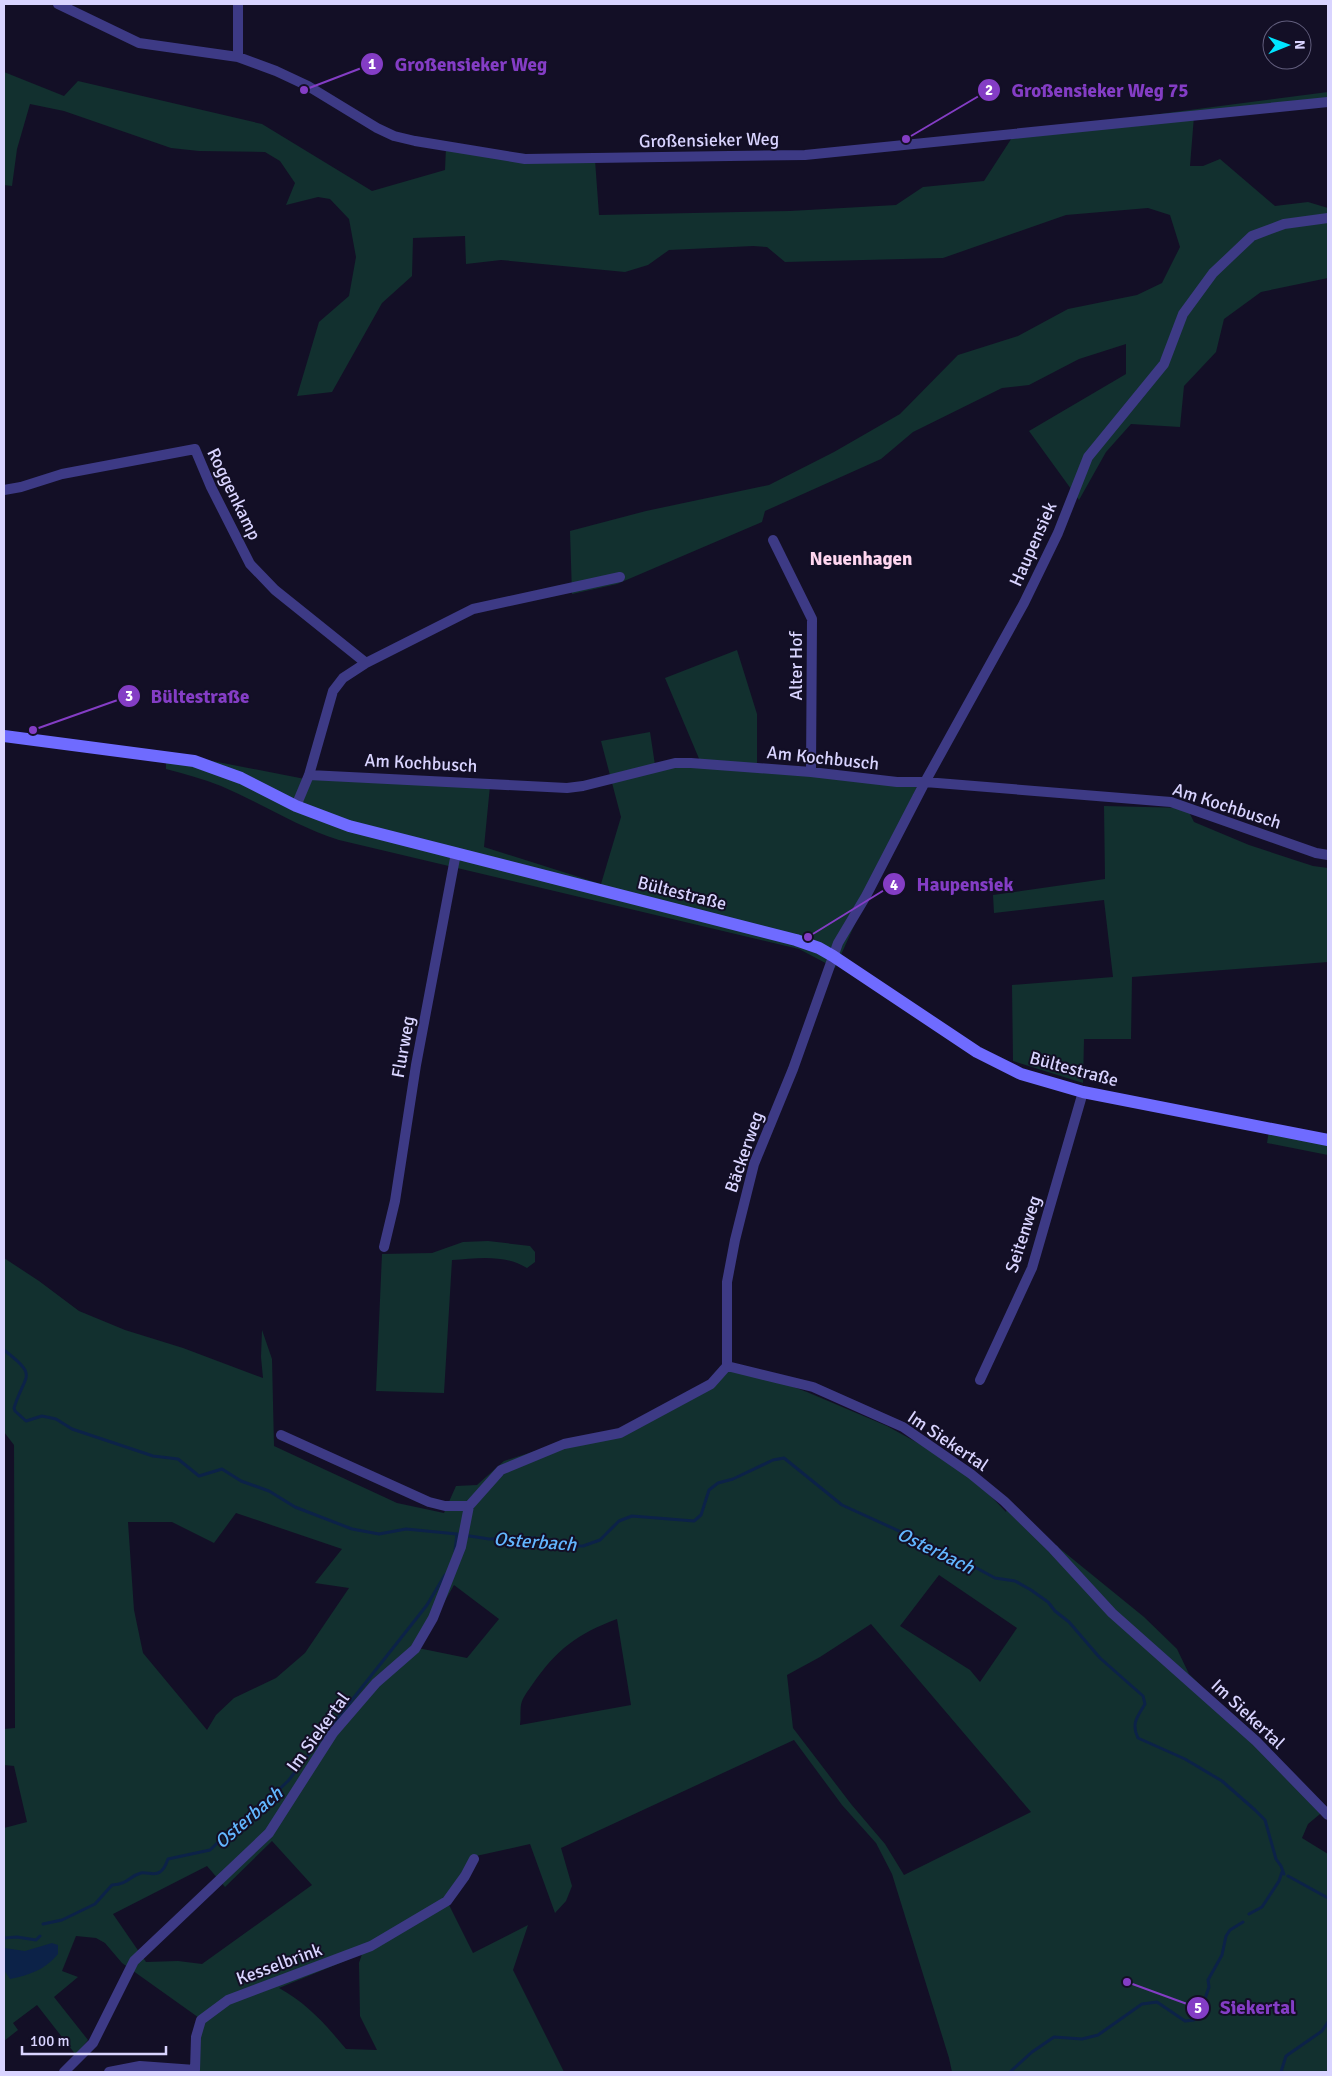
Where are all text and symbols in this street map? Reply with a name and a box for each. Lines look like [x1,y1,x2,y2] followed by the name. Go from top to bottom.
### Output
[1262,20,1312,70] north arrow
[1291,40,1308,50] text: N
[360,47,557,81] callout: Großensieker Weg
[395,53,547,77] text: Großensieker Weg
[368,55,376,73] text: 1
[976,73,1198,107] callout: Großensieker Weg 75
[1011,79,1189,103] text: Großensieker Weg 75
[985,81,993,99] text: 2
[639,128,779,152] street label: Großensieker Weg
[202,444,266,544] street label: Roggenkamp
[1005,498,1061,590] street label: Haupensiek
[810,547,912,571] district label: Neuenhagen
[785,631,807,700] street label: Alter Hof
[116,679,260,713] callout: Bültestraße
[151,685,249,709] text: Bültestraße
[125,687,133,705] text: 3
[766,741,880,775] street label: Am Kochbusch
[364,749,478,777] street label: Am Kochbusch
[1170,778,1284,834] street label: Am Kochbusch
[882,867,1024,901] callout: Haupensiek
[635,871,729,915] street label: Bültestraße
[917,873,1013,897] text: Haupensiek
[890,876,898,894] text: 4
[387,1014,419,1080] street label: Flurweg
[1027,1047,1121,1091] street label: Bültestraße
[720,1109,768,1195] street label: Bäckerweg
[1000,1193,1046,1275] street label: Seitenweg
[903,1406,993,1476] street label: Im Siekertal
[893,1522,979,1580] water label: Osterbach
[493,1527,578,1557] water label: Osterbach
[1207,1674,1289,1754] street label: Im Siekertal
[282,1688,354,1776] street label: Im Siekertal
[210,1781,288,1854] water label: Osterbach
[233,1938,325,1990] street label: Kesselbrink
[1185,1991,1306,2025] callout: Siekertal
[1220,1996,1296,2020] text: Siekertal
[1194,1999,1202,2017] text: 5
[22,2024,166,2056] scale bar
[30,2032,70,2050] text: 100 m

